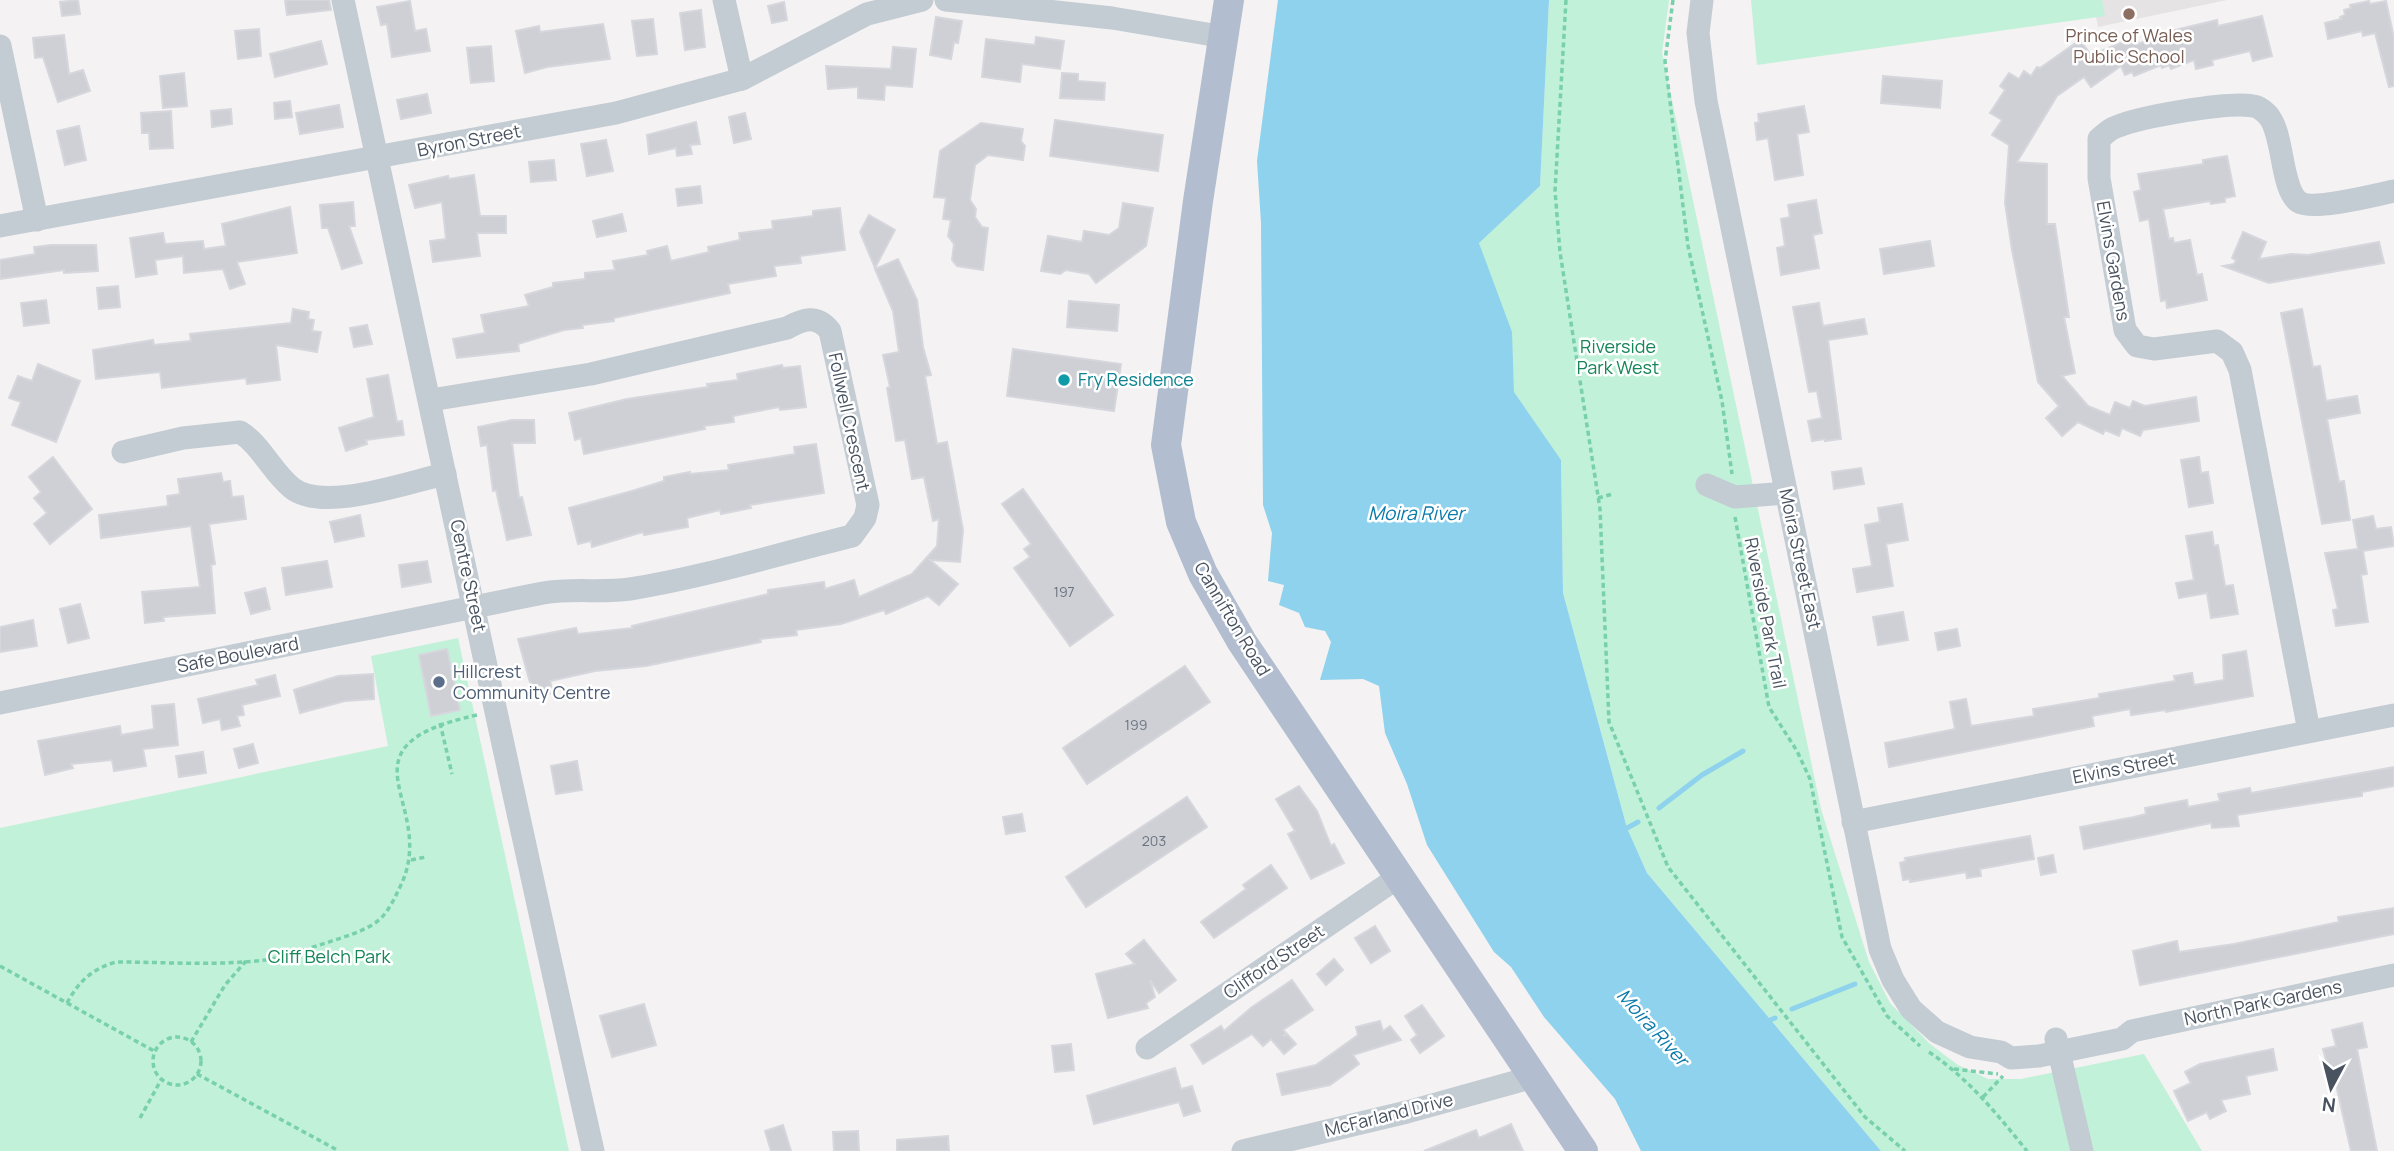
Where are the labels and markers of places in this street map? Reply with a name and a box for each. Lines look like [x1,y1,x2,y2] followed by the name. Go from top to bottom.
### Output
[2121,6,2137,22] marker: Prince of Wales Public School
[2066,23,2192,68] place label: Prince of Wales Public School
[1078,367,1194,391] place label: Fry Residence
[1056,372,1072,388] marker: Fry Residence
[453,659,611,704] place label: Hillcrest Community Centre
[431,674,447,690] marker: Hillcrest Community Centre

